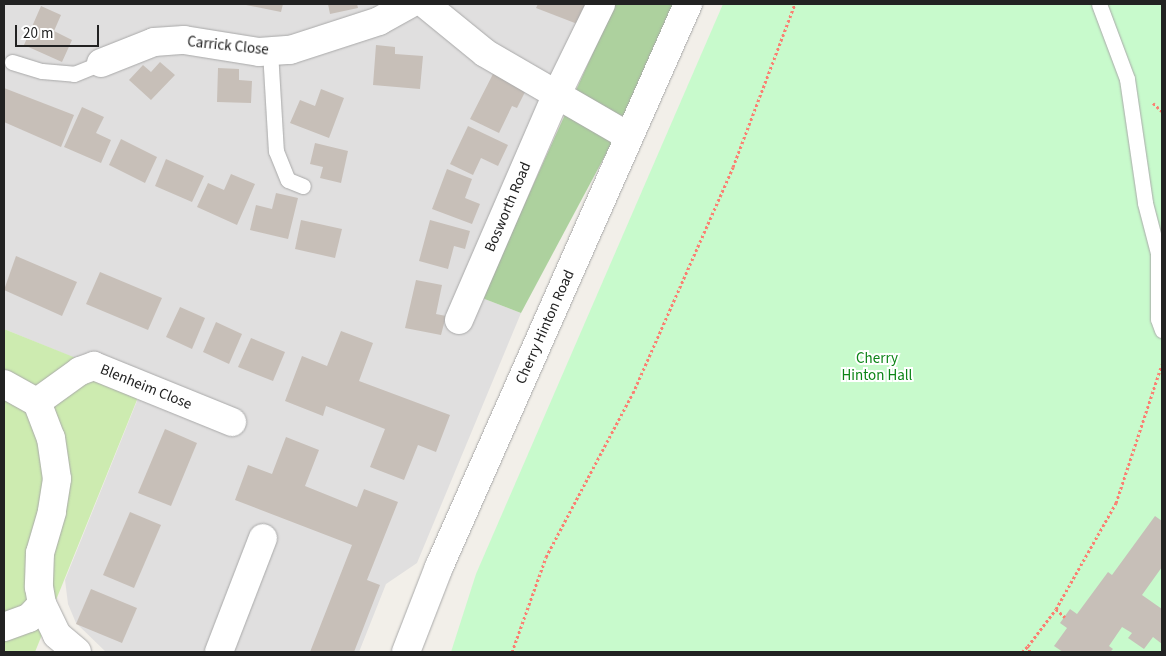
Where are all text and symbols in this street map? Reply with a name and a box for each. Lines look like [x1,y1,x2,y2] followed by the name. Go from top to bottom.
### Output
[18,15,101,47] scale bar
[23,23,53,44] text: 20 m
[186,33,270,59] street label: Carrick Close
[481,159,535,255] street label: Bosworth Road
[512,267,578,387] street label: Cherry Hinton Road
[842,349,912,384] park label: Cherry Hinton Hall
[98,360,194,414] street label: Blenheim Close

